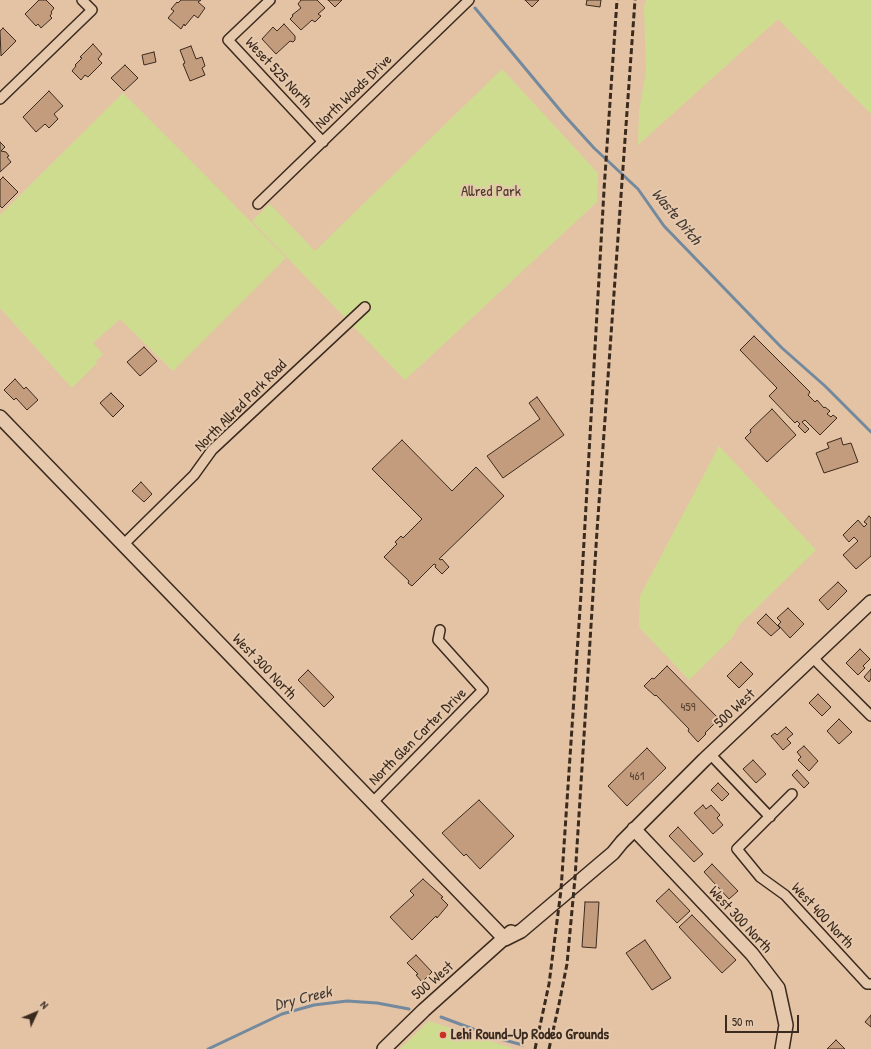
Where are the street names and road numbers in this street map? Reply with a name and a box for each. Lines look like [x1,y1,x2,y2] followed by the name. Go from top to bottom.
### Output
[241,34,315,112] street label: Weset 525 North
[312,51,396,133] street label: North Woods Drive
[191,356,291,456] street label: North Allred Park Road
[228,630,300,704] street label: West 300 North
[365,684,471,790] street label: North Glen Carter Drive
[711,686,759,732] street label: 500 West
[787,879,857,953] street label: West 400 North
[705,883,775,957] street label: West 300 North
[408,958,458,1004] street label: 500 West

